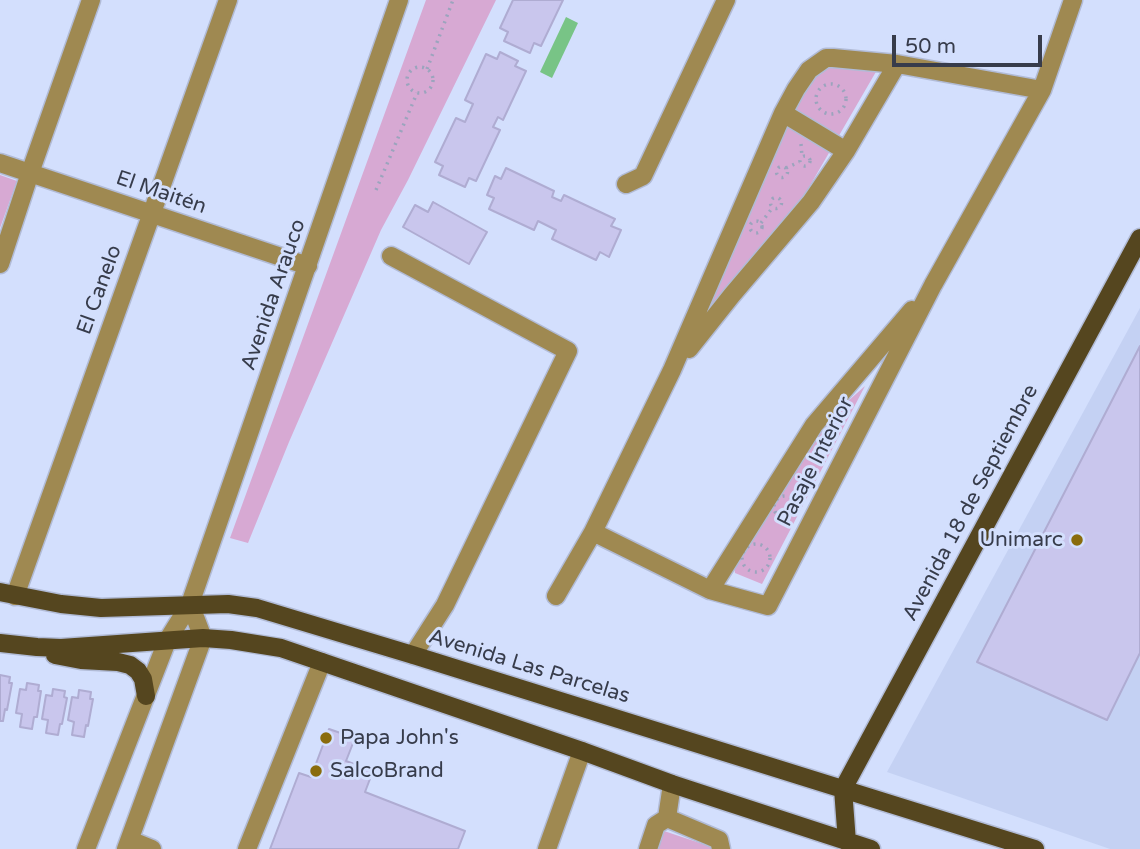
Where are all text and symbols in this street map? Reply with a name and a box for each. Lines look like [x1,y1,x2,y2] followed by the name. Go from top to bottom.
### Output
[895,21,1046,65] scale bar
[905,34,956,59] text: 50 m
[112,166,210,220] street label: El Maitén
[236,216,312,374] street label: Avenida Arauco
[72,242,128,338] street label: El Canelo
[898,381,1044,625] street label: Avenida 18 de Septiembre
[773,393,859,531] street label: Pasaje Interior
[979,527,1063,553] place label: Unimarc
[1069,532,1085,548] marker: Unimarc
[425,624,633,710] street label: Avenida Las Parcelas
[340,725,459,751] place label: Papa John's
[318,730,334,746] marker: Papa John's
[330,758,444,784] place label: SalcoBrand
[308,763,324,779] marker: SalcoBrand

